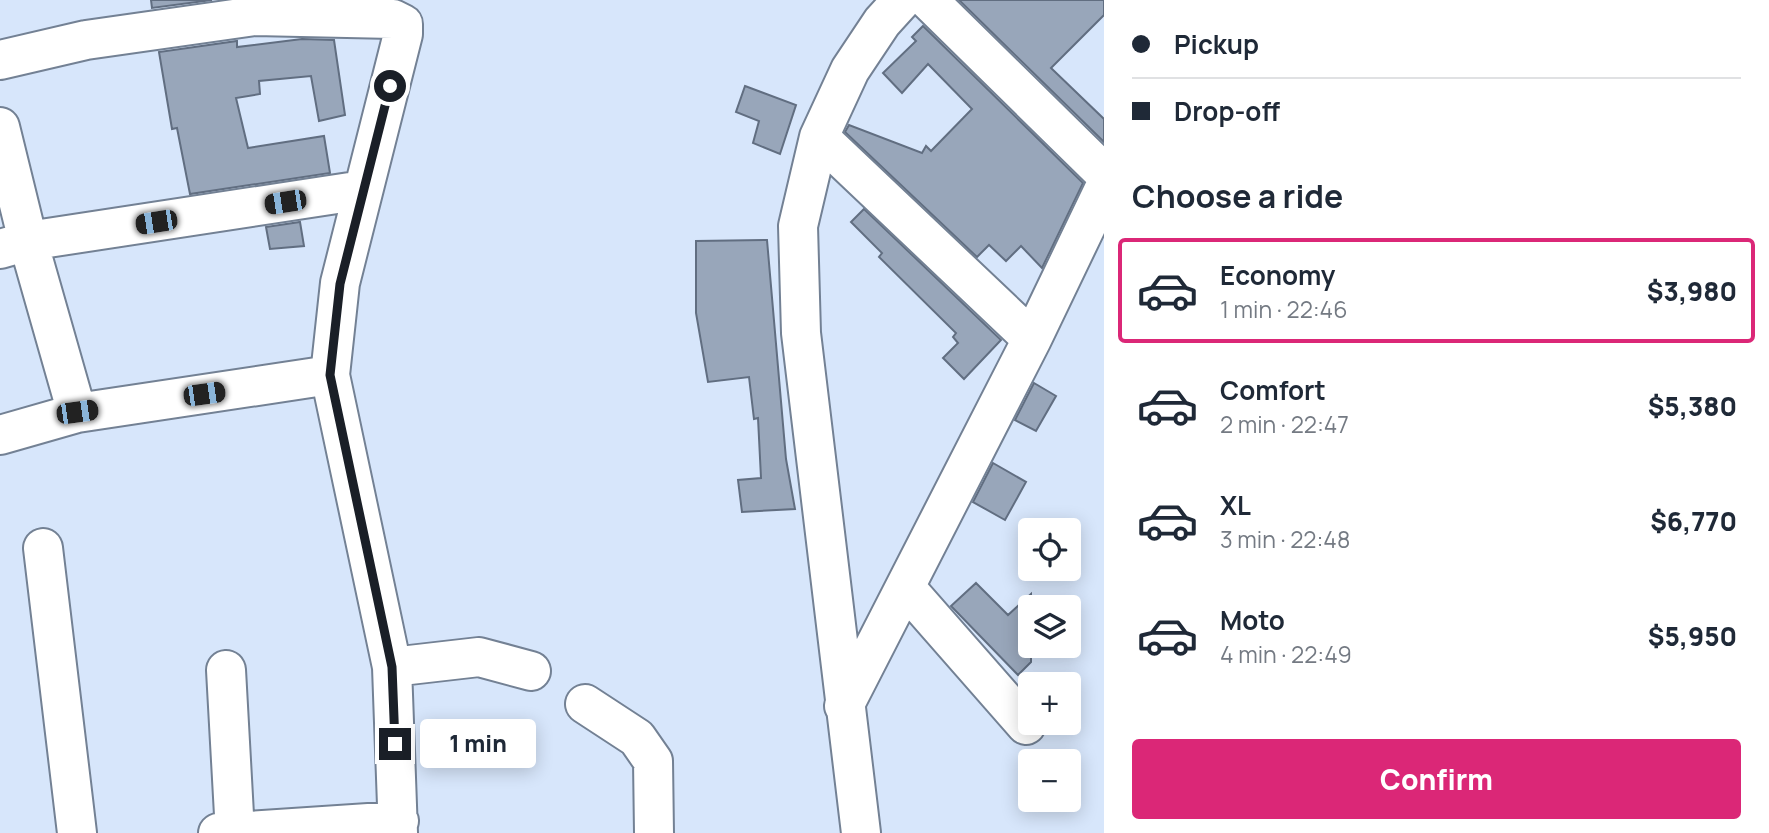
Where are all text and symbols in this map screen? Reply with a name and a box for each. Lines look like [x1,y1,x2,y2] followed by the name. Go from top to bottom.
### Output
[1174,26,1259,62] text: Pickup
[374,70,406,102] route start
[1174,93,1280,129] text: Drop-off
[1132,174,1343,218] text: Choose a ride
[263,188,308,216] car
[134,208,179,236] car
[1220,257,1335,293] text: Economy
[1136,259,1199,322] icon: car
[1647,273,1737,309] text: $3,980
[1220,293,1347,325] text: 1 min · 22:46
[1220,372,1326,408] text: Comfort
[1136,374,1199,437] icon: car
[182,381,227,407] car
[1648,388,1737,424] text: $5,380
[55,399,100,425] car
[1220,408,1349,440] text: 2 min · 22:47
[1220,487,1251,523] text: XL
[1136,489,1199,552] icon: car
[1650,503,1737,539] text: $6,770
[1018,518,1081,812] map controls
[1018,518,1081,581] button: locate
[1220,523,1350,555] text: 3 min · 22:48
[1018,595,1081,658] button: layers
[1220,602,1285,638] text: Moto
[1136,604,1199,667] icon: car
[1648,618,1737,654] text: $5,950
[1220,638,1352,670] text: 4 min · 22:49
[1018,672,1081,735] button: +
[420,720,535,768] callout: 1 min
[449,727,507,759] text: 1 min
[379,728,411,760] route end
[1132,739,1741,819] button: Confirm
[1018,749,1081,812] button: −

